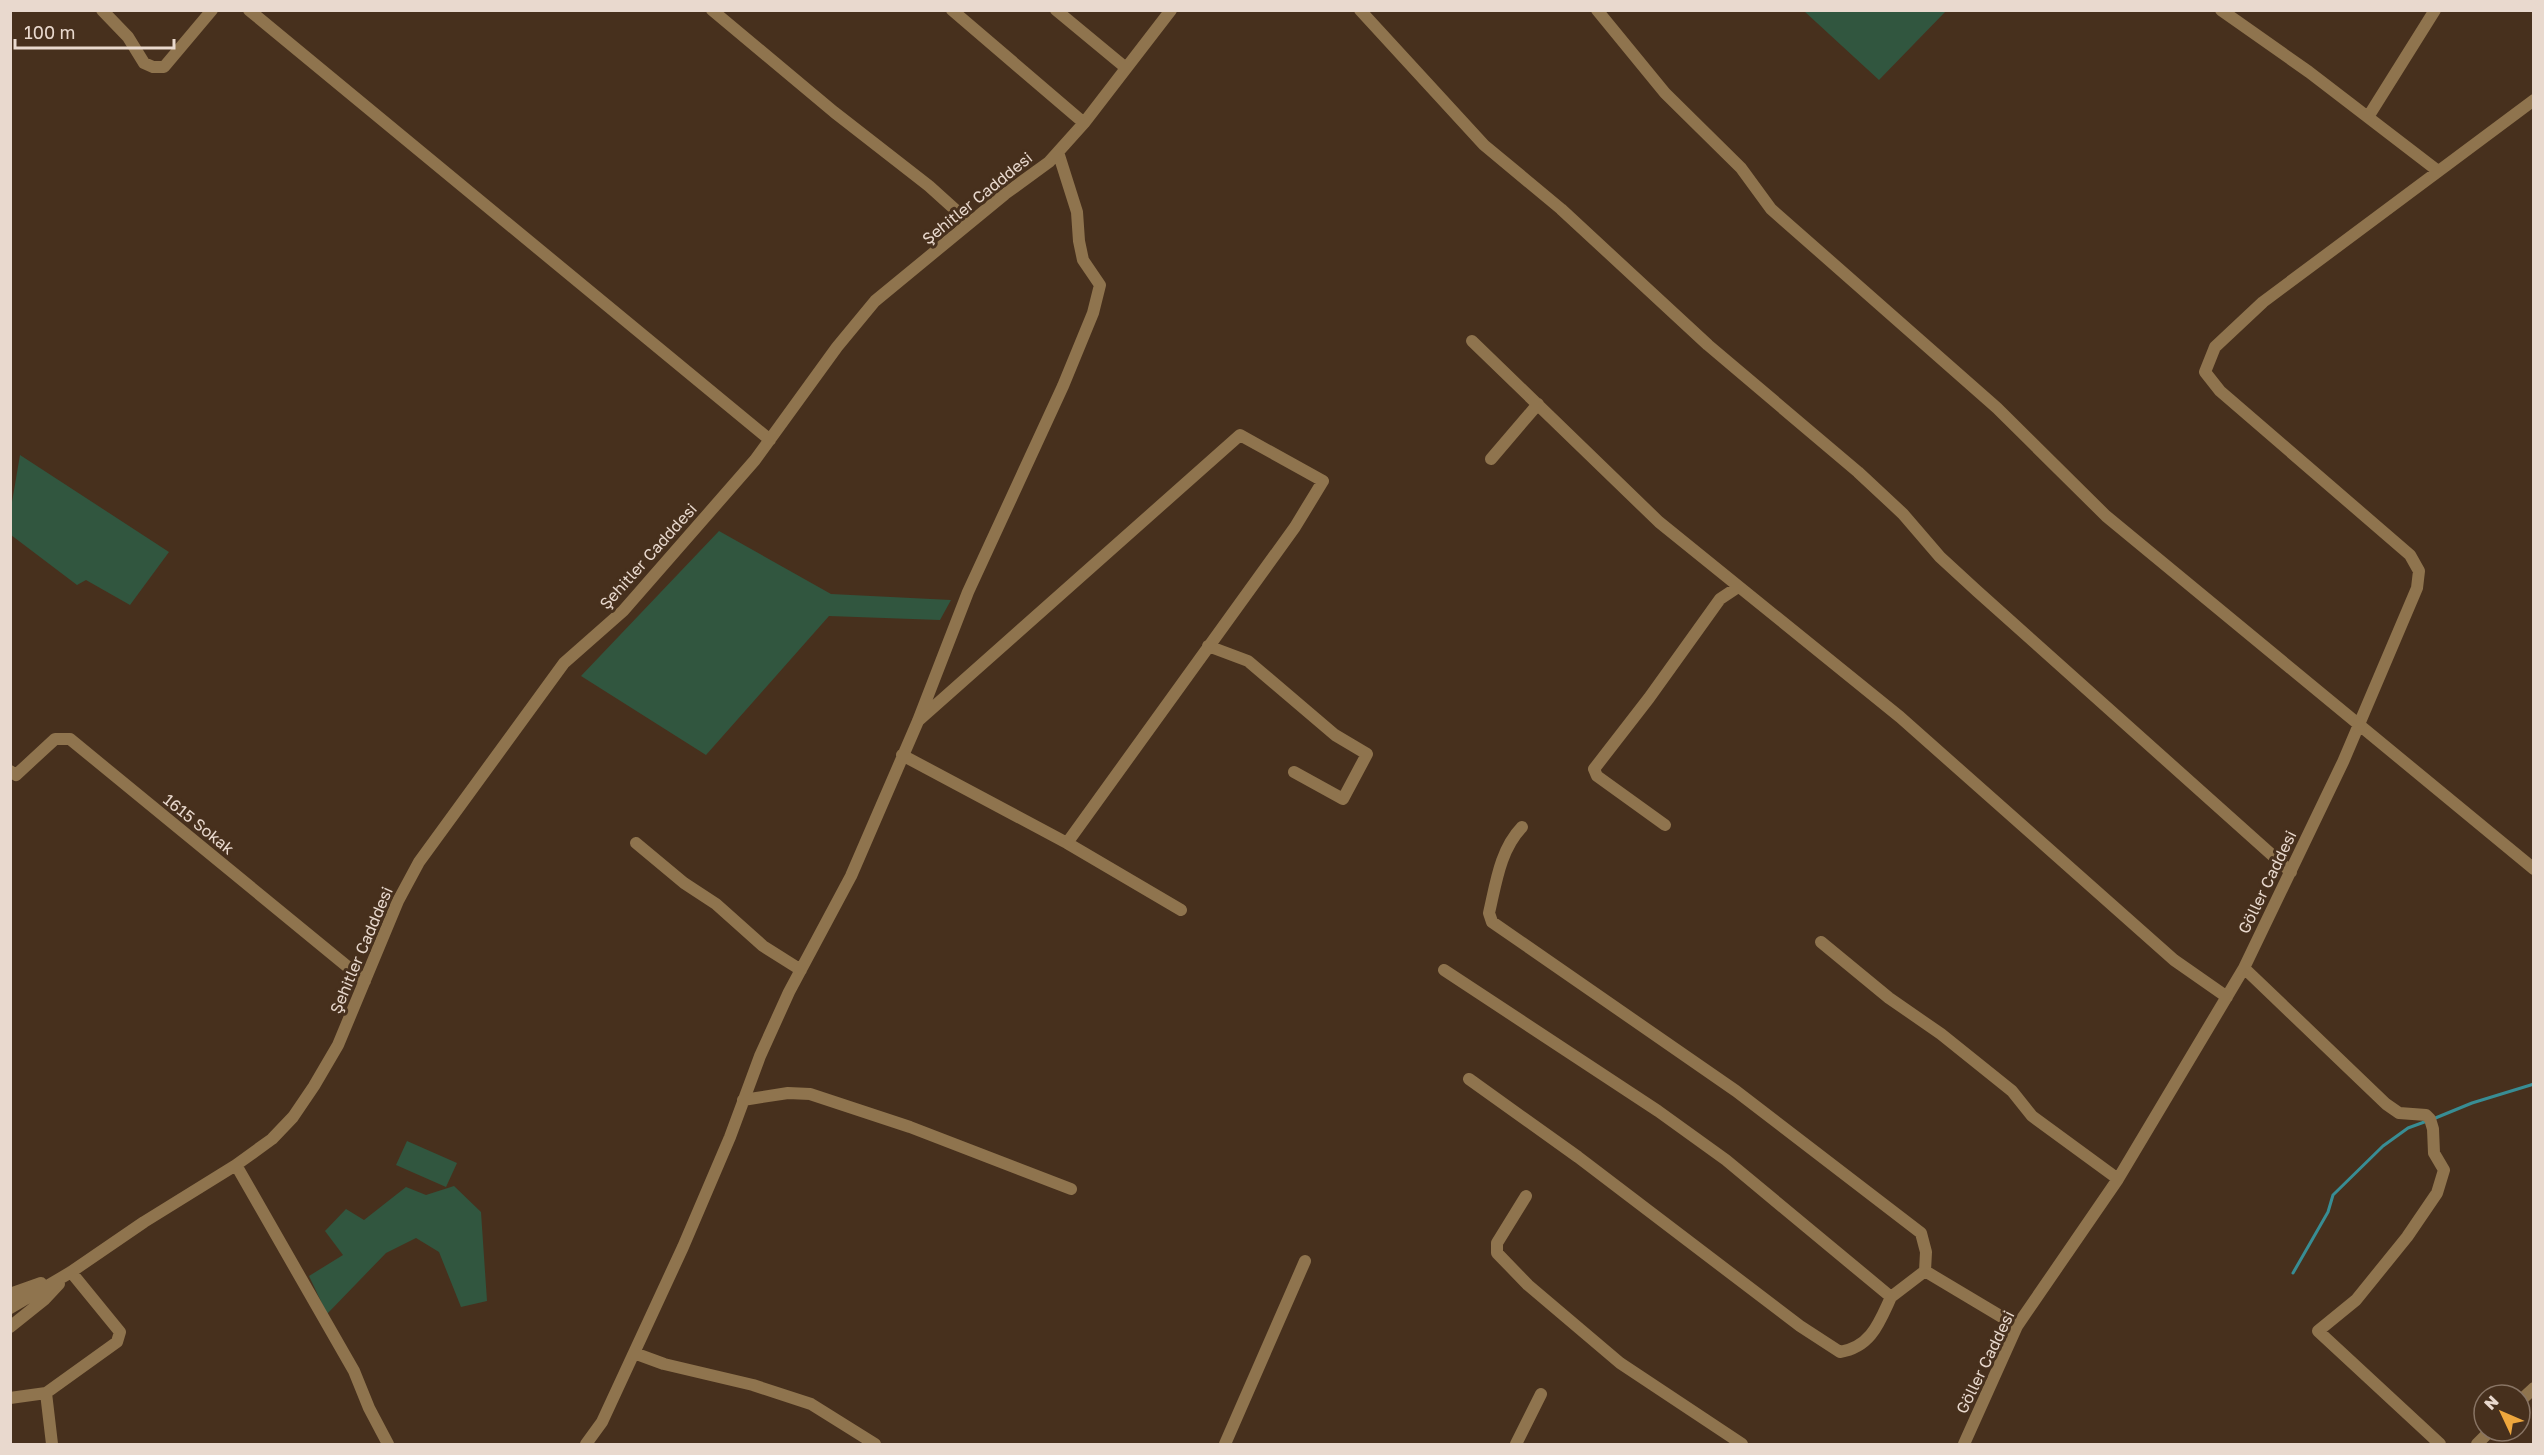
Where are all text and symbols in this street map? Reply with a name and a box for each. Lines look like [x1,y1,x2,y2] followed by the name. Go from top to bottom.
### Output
[15,12,174,50] scale bar
[24,21,75,43] text: 100 m
[918,147,1036,249] street label: Şehitler Cadddesi
[595,499,701,613] street label: Şehitler Cadddesi
[160,789,238,859] street label: 1615 Sokak
[2233,827,2301,937] street label: Göller Caddesi
[325,883,397,1017] street label: Şehitler Cadddesi
[1951,1307,2019,1417] street label: Göller Caddesi
[2472,1383,2532,1443] north arrow
[2480,1391,2503,1414] text: N

